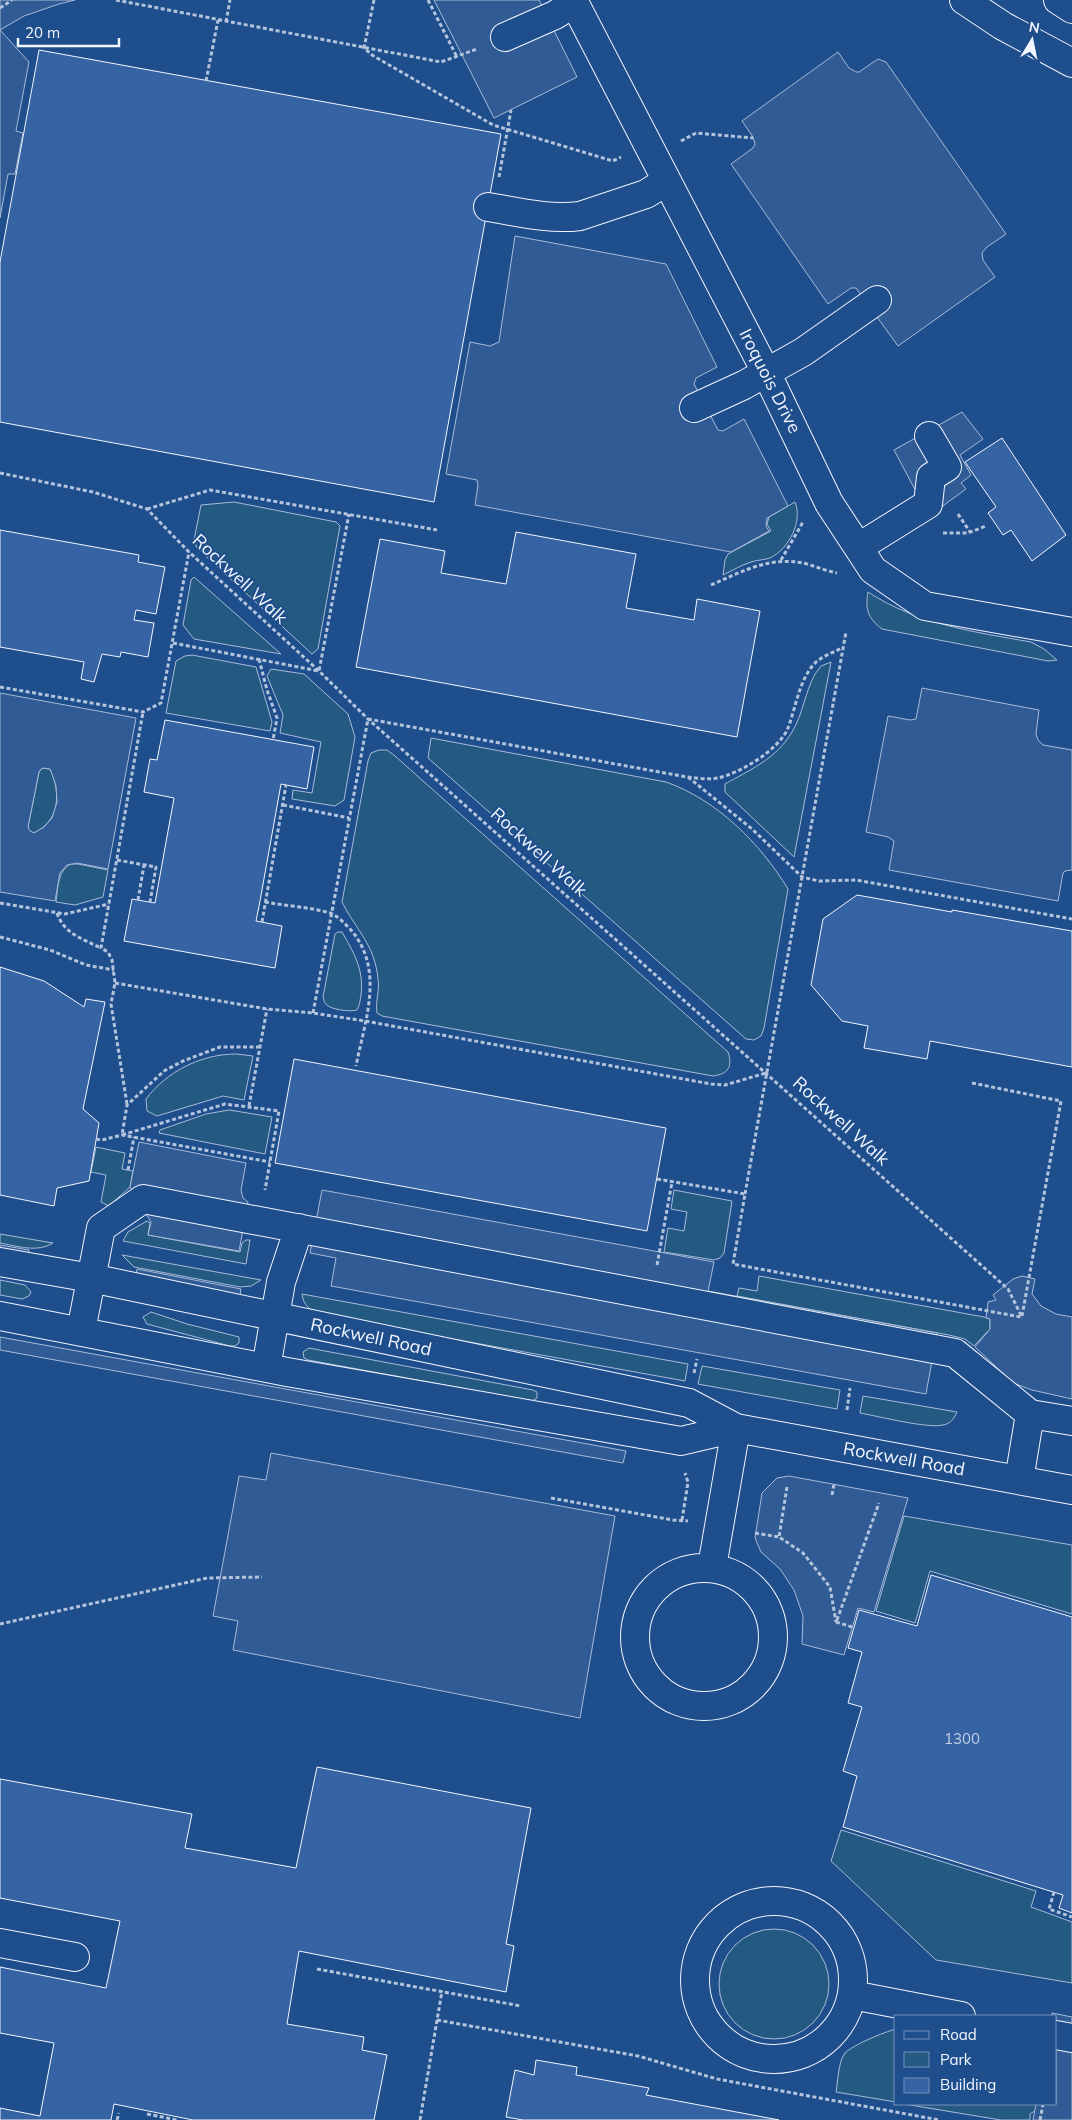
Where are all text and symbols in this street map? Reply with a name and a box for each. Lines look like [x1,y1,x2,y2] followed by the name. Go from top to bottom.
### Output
[18,15,119,47] scale bar
[1007,15,1057,65] north arrow
[1027,17,1041,37] text: N
[25,23,60,42] text: 20 m
[734,325,807,437] street label: Iroquois Drive
[188,529,293,629] street label: Rockwell Walk
[486,802,593,902] street label: Rockwell Walk
[788,1071,895,1171] street label: Rockwell Walk
[309,1312,434,1361] street label: Rockwell Road
[841,1436,967,1481] street label: Rockwell Road
[944,1729,980,1748] house number: 1300
[894,2015,1057,2105] legend
[940,2025,977,2044] text: Road
[940,2050,972,2069] text: Park
[940,2075,996,2094] text: Building

